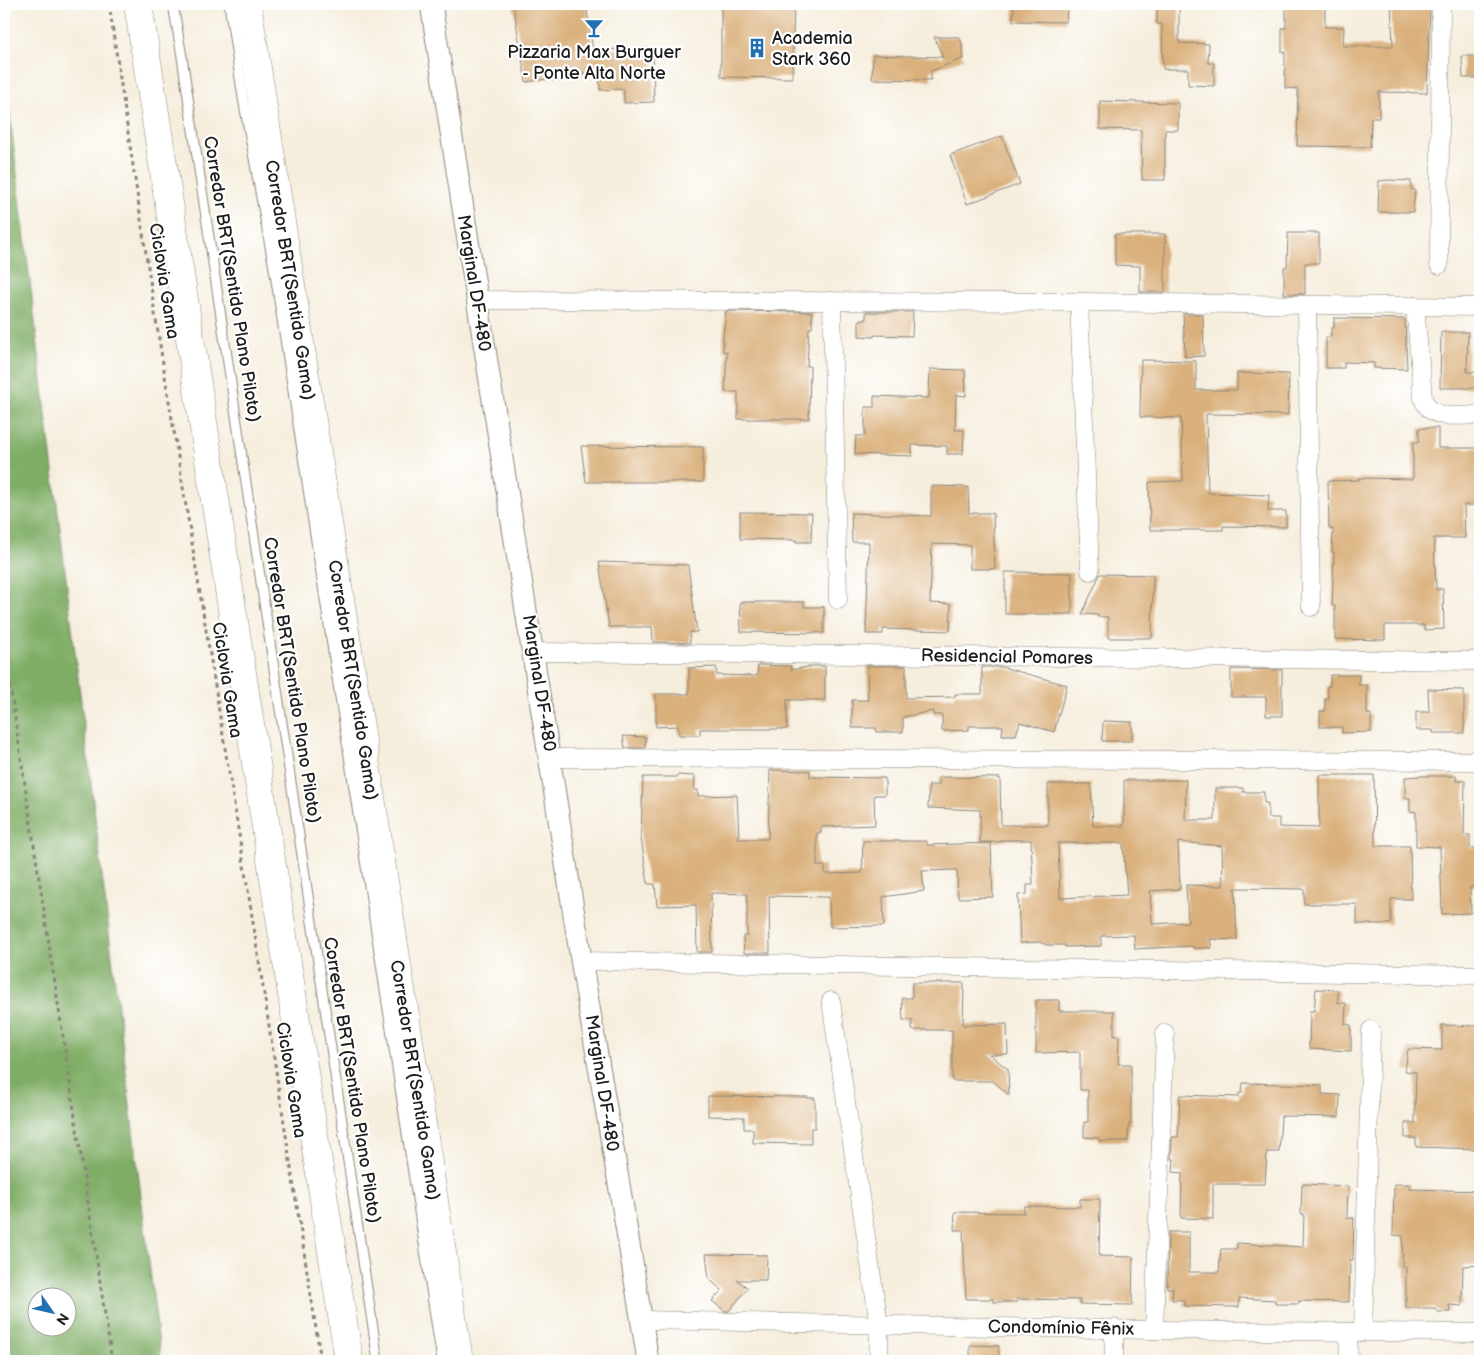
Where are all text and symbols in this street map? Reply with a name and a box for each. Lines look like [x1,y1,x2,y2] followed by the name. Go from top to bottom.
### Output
[583,17,605,39] bar icon: Pizzaria Max Burguer - Ponte Alta Norte
[772,28,853,70] place label: Academia Stark 360
[746,37,768,59] building icon: Academia Stark 360
[507,42,681,84] place label: Pizzaria Max Burguer - Ponte Alta Norte
[199,134,265,424] street label: Corredor BRT(Sentido Plano Piloto)
[261,158,319,402] street label: Corredor BRT(Sentido Gama)
[453,213,495,353] street label: Marginal DF-480
[144,221,184,341] street label: Ciclovia Gama
[259,535,325,825] street label: Corredor BRT(Sentido Plano Piloto)
[324,558,382,802] street label: Corredor BRT(Sentido Gama)
[518,613,560,753] street label: Marginal DF-480
[207,620,247,740] street label: Ciclovia Gama
[921,645,1093,669] street label: Residencial Pomares
[319,935,385,1225] street label: Corredor BRT(Sentido Plano Piloto)
[386,958,444,1202] street label: Corredor BRT(Sentido Gama)
[581,1013,623,1153] street label: Marginal DF-480
[271,1020,311,1140] street label: Ciclovia Gama
[28,1288,78,1338] north arrow
[52,1310,72,1328] text: N
[988,1316,1135,1340] street label: Condomínio Fênix

